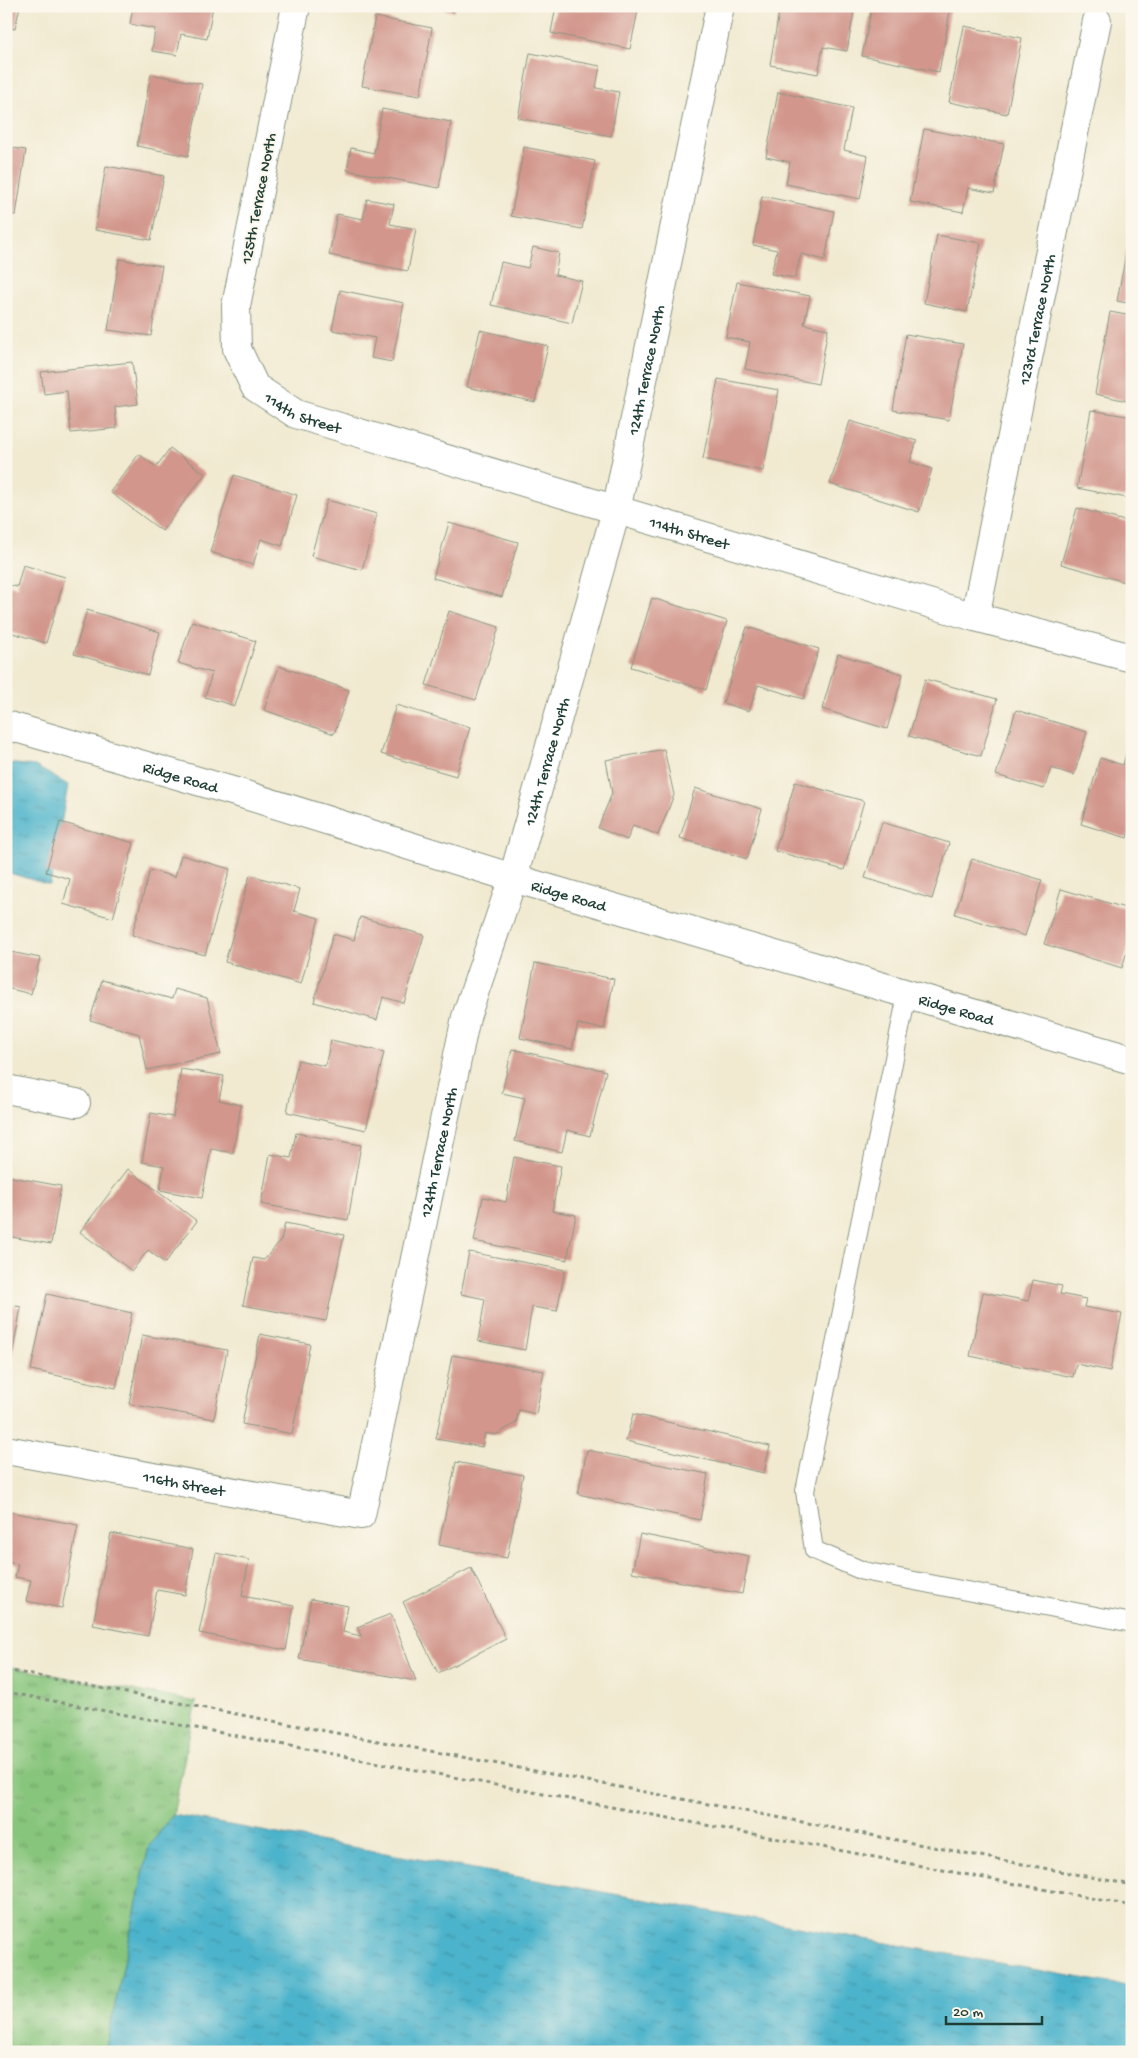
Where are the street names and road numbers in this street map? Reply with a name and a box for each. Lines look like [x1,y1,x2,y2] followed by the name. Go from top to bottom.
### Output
[238,131,283,267] street label: 125th Terrace North
[1017,252,1062,388] street label: 123rd Terrace North
[626,303,671,438] street label: 124th Terrace North
[259,389,344,440] street label: 114th Street
[646,514,732,556] street label: 114th Street
[522,695,576,829] street label: 124th Terrace North
[140,759,221,800] street label: Ridge Road
[528,878,609,918] street label: Ridge Road
[916,992,997,1032] street label: Ridge Road
[418,1085,464,1220] street label: 124th Terrace North
[140,1469,227,1503] street label: 116th Street

